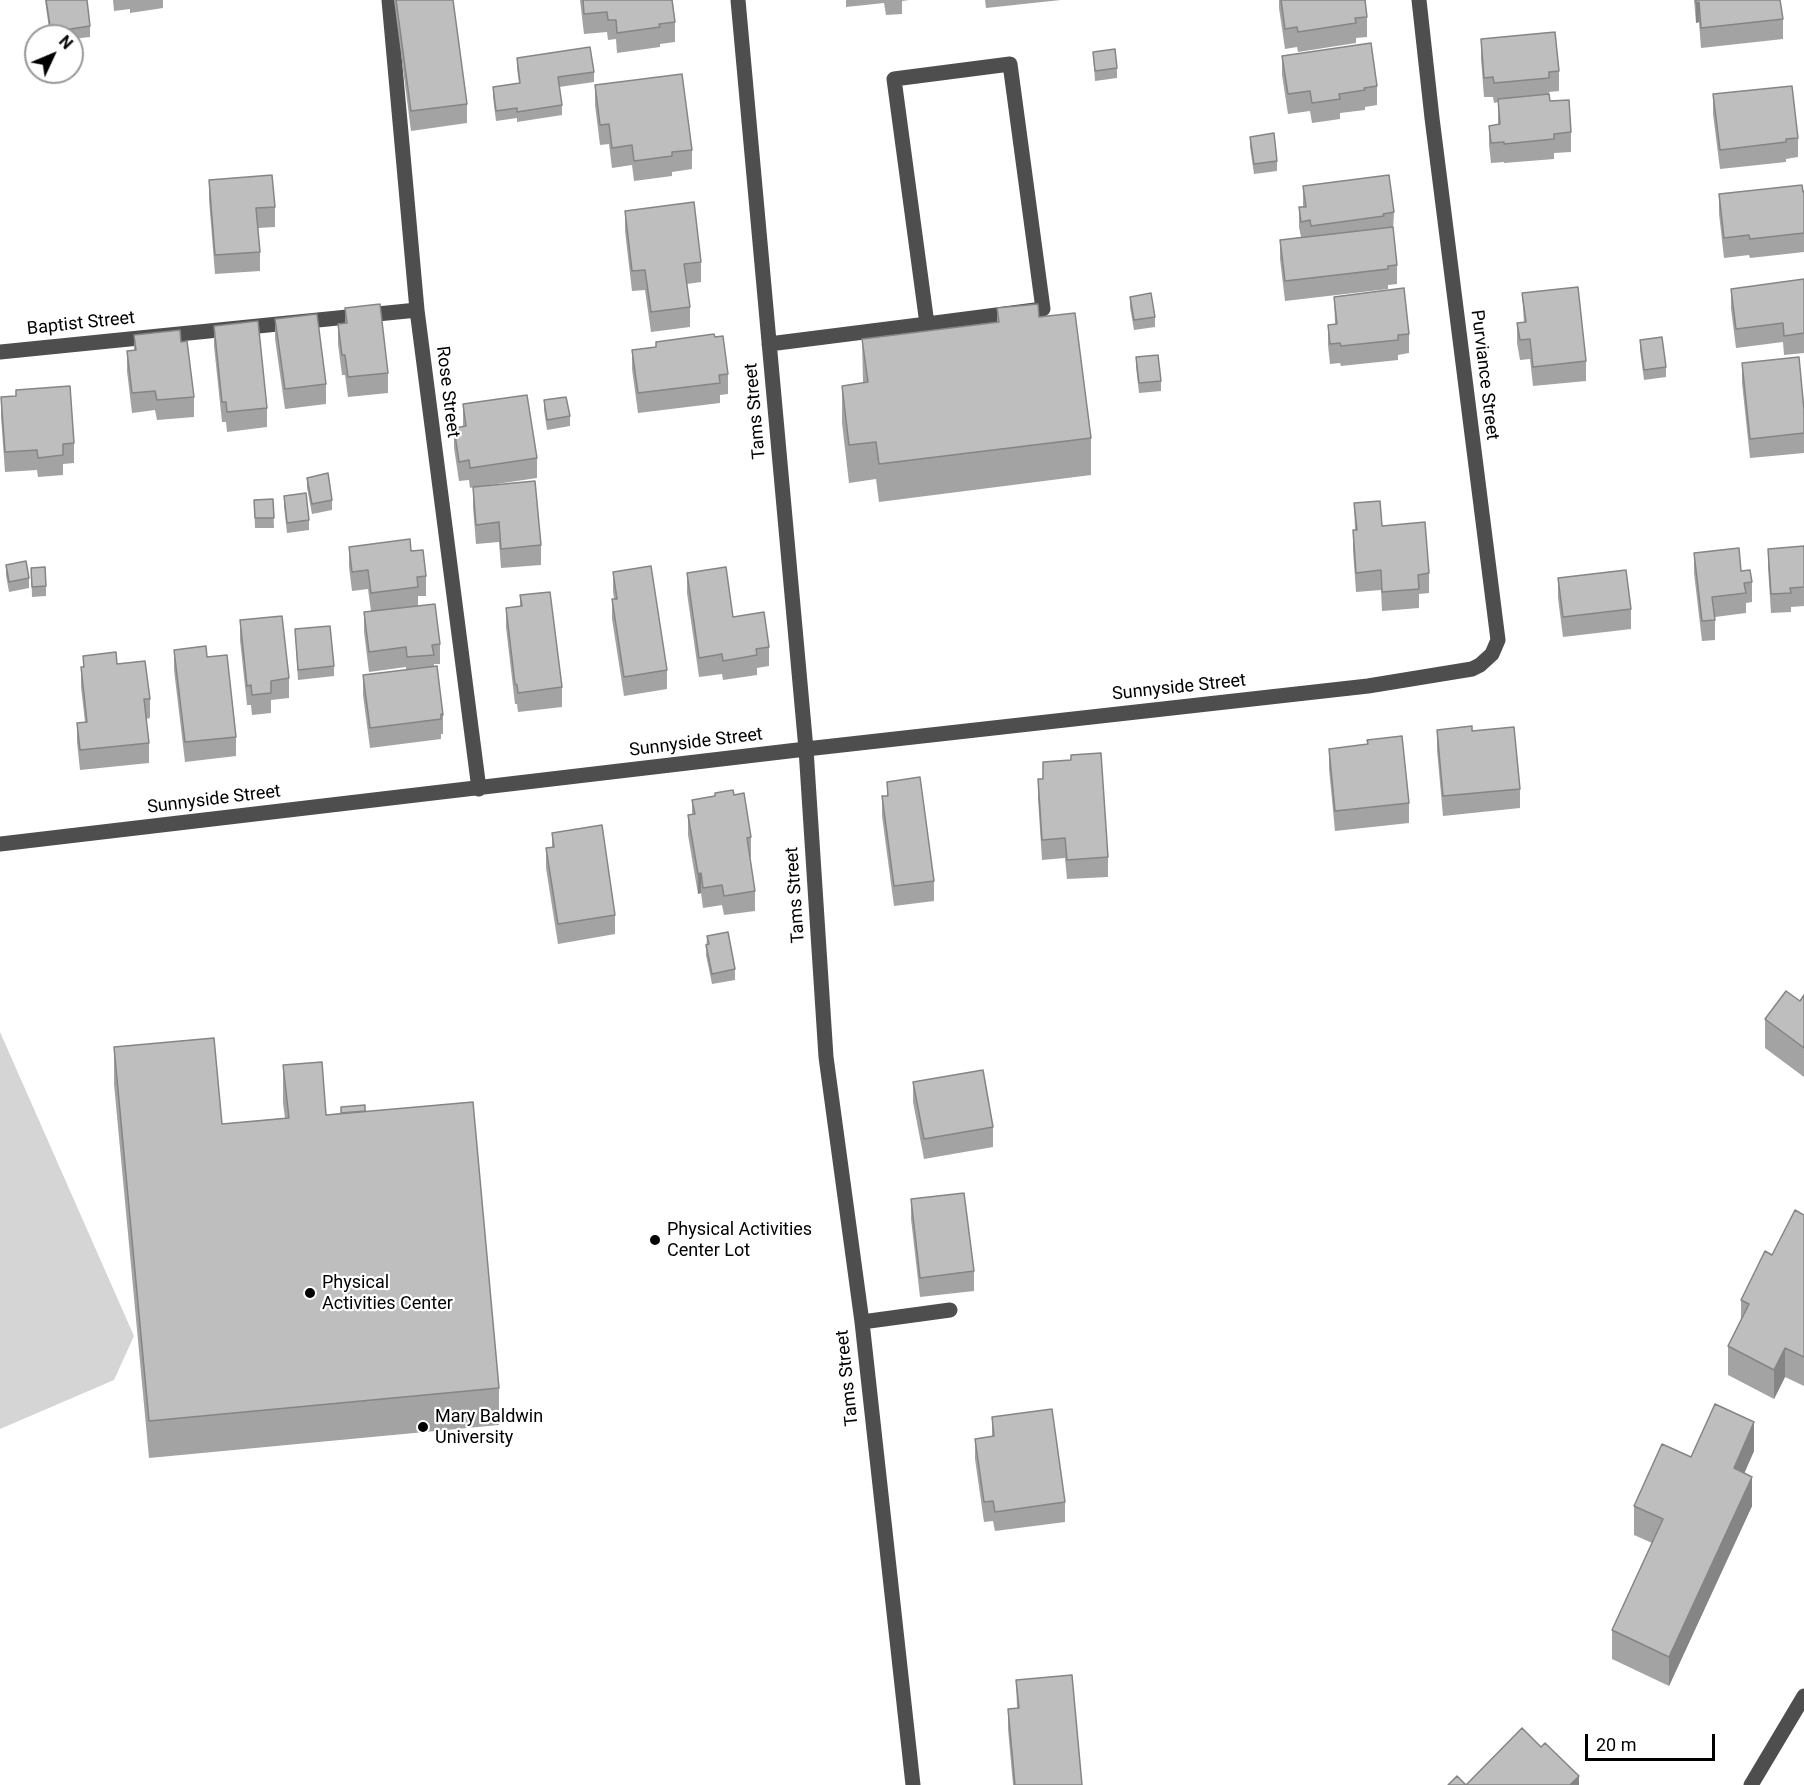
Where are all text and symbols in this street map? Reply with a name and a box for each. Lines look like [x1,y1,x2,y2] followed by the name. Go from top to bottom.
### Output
[24,24,84,84] north arrow
[55,32,77,53] text: N
[26,308,136,340] street label: Baptist Street
[1465,309,1503,441] street label: Purviance Street
[431,345,463,439] street label: Rose Street
[741,362,771,460] street label: Tams Street
[1111,670,1247,706] street label: Sunnyside Street
[628,724,764,762] street label: Sunnyside Street
[146,781,282,819] street label: Sunnyside Street
[782,846,810,944] street label: Tams Street
[667,1219,812,1262] place label: Physical Activities Center Lot
[648,1233,662,1247] marker: Physical Activities Center Lot
[322,1272,453,1314] place label: Physical Activities Center
[303,1286,317,1300] marker: Physical Activities Center
[832,1329,864,1427] street label: Tams Street
[435,1406,543,1448] place label: Mary Baldwin University
[416,1420,430,1434] marker: Mary Baldwin University
[1588,1722,1718,1760] scale bar
[1596,1734,1636,1755] text: 20 m

